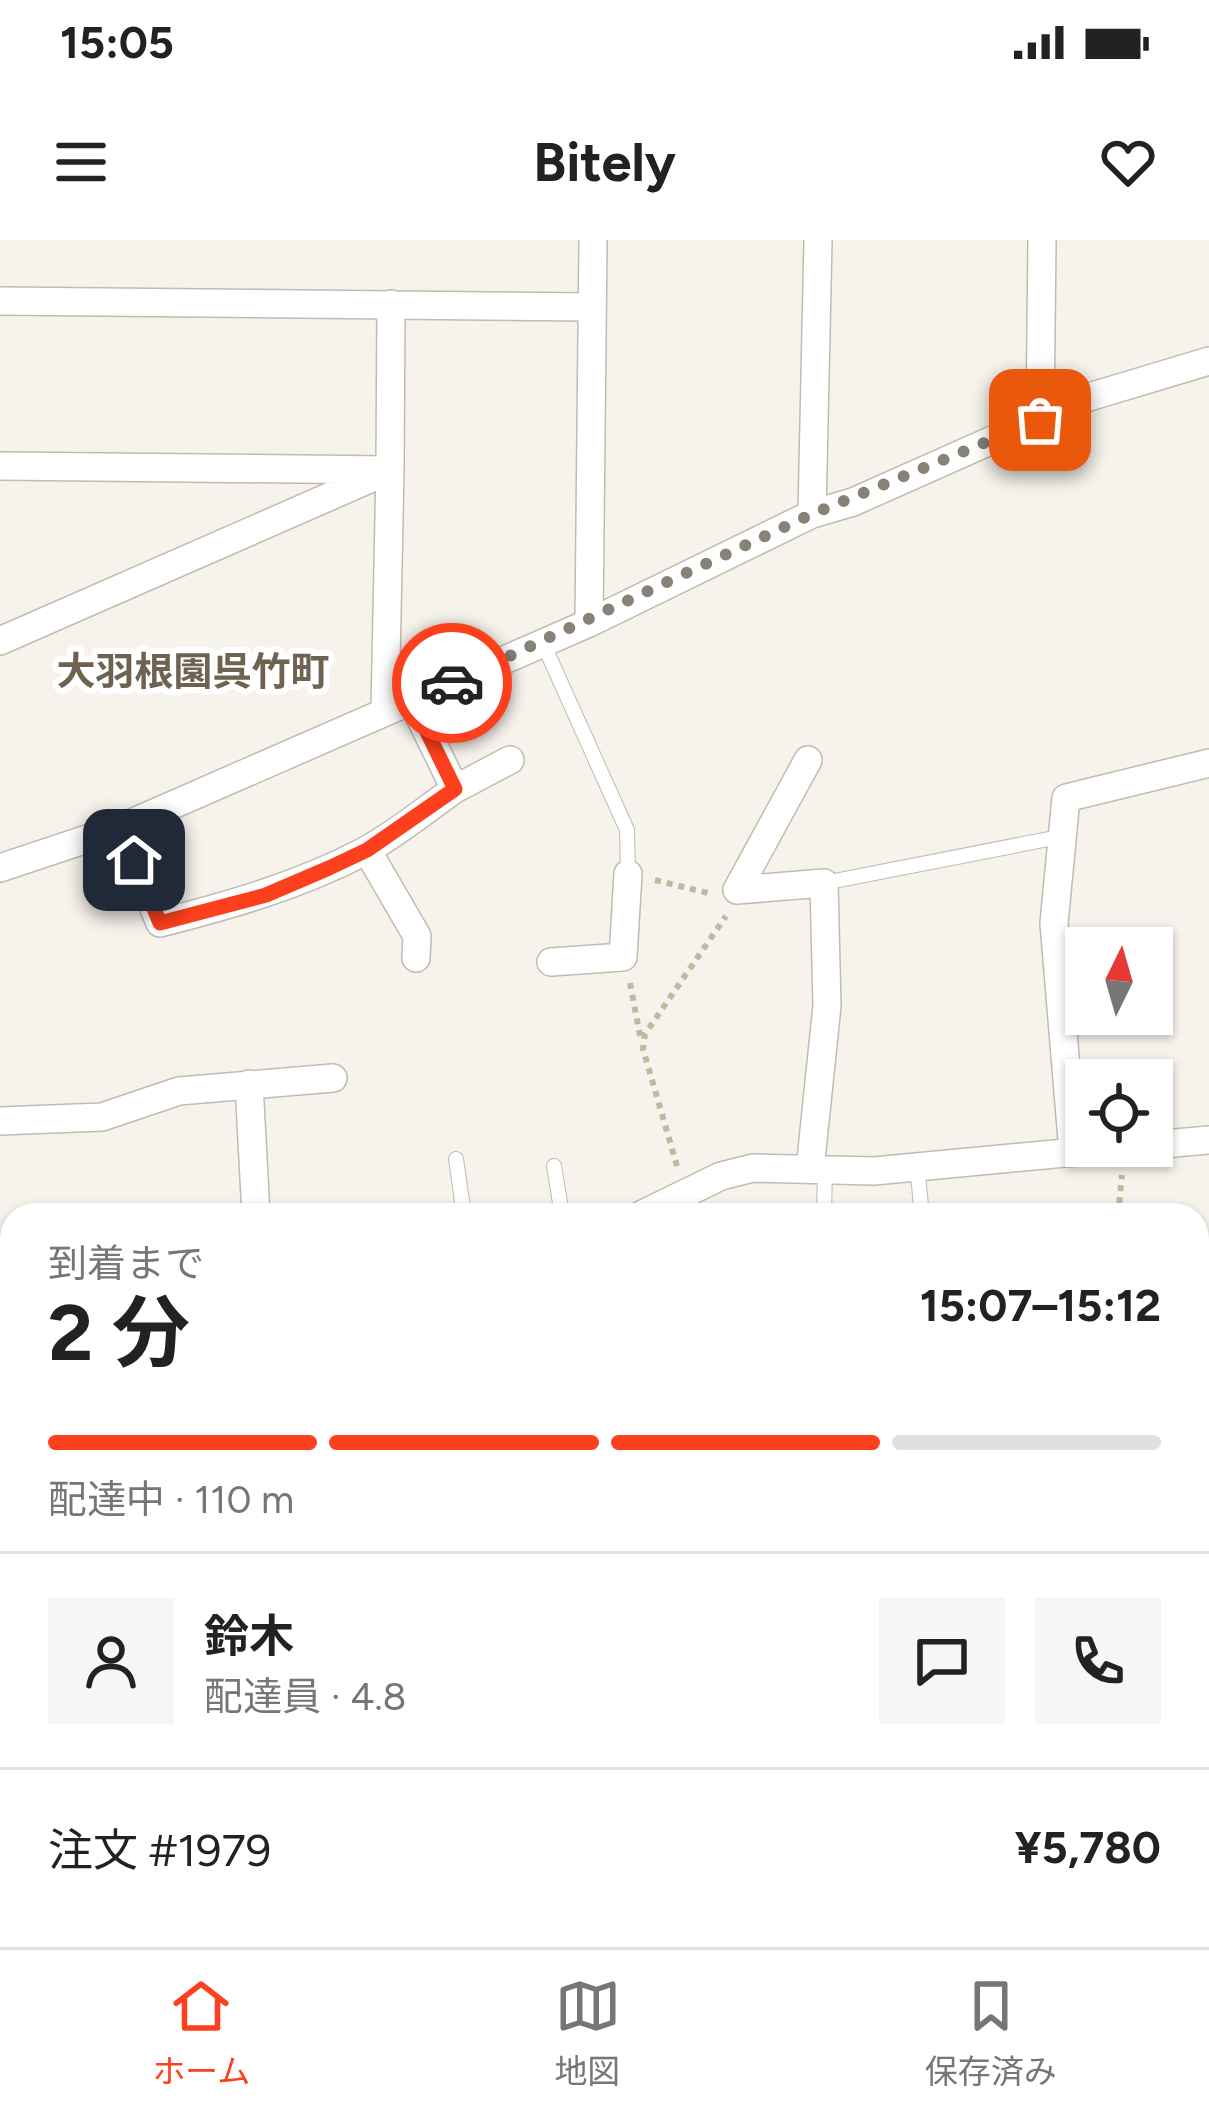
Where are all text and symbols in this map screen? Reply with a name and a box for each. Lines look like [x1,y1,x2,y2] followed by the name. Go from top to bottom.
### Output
[60,15,174,69] text: 15:05
[48,129,114,195] icon: menu
[1095,129,1161,195] icon: heart
[533,130,676,195] text: Bitely
[989,369,1091,471] pin
[1007,387,1073,453] icon: bag
[392,623,512,743] courier
[56,648,330,695] district label: 大羽根園呉竹町
[419,650,485,716] icon: car
[83,809,185,911] pin
[101,827,167,893] icon: home
[1065,927,1173,1035] north arrow
[1065,927,1173,1167] map controls
[1065,1059,1173,1167] button: locate
[48,1240,204,1287] text: 到着まで
[920,1278,1161,1332] text: 15:07–15:12
[48,1286,190,1380] text: 2 分
[48,1476,294,1523] text: 配達中 · 110 m
[48,1598,174,1724] button: person
[879,1598,1005,1724] button: chat
[1035,1598,1161,1724] button: phone
[204,1609,294,1663] text: 鈴木
[204,1673,406,1720] text: 配達員 · 4.8
[1015,1820,1161,1874] text: ¥5,780
[48,1823,271,1877] text: 注文 #1979
[152,1973,250,2093] tab: ホーム
[555,1973,621,2093] tab: 地図
[925,1973,1057,2093] tab: 保存済み

